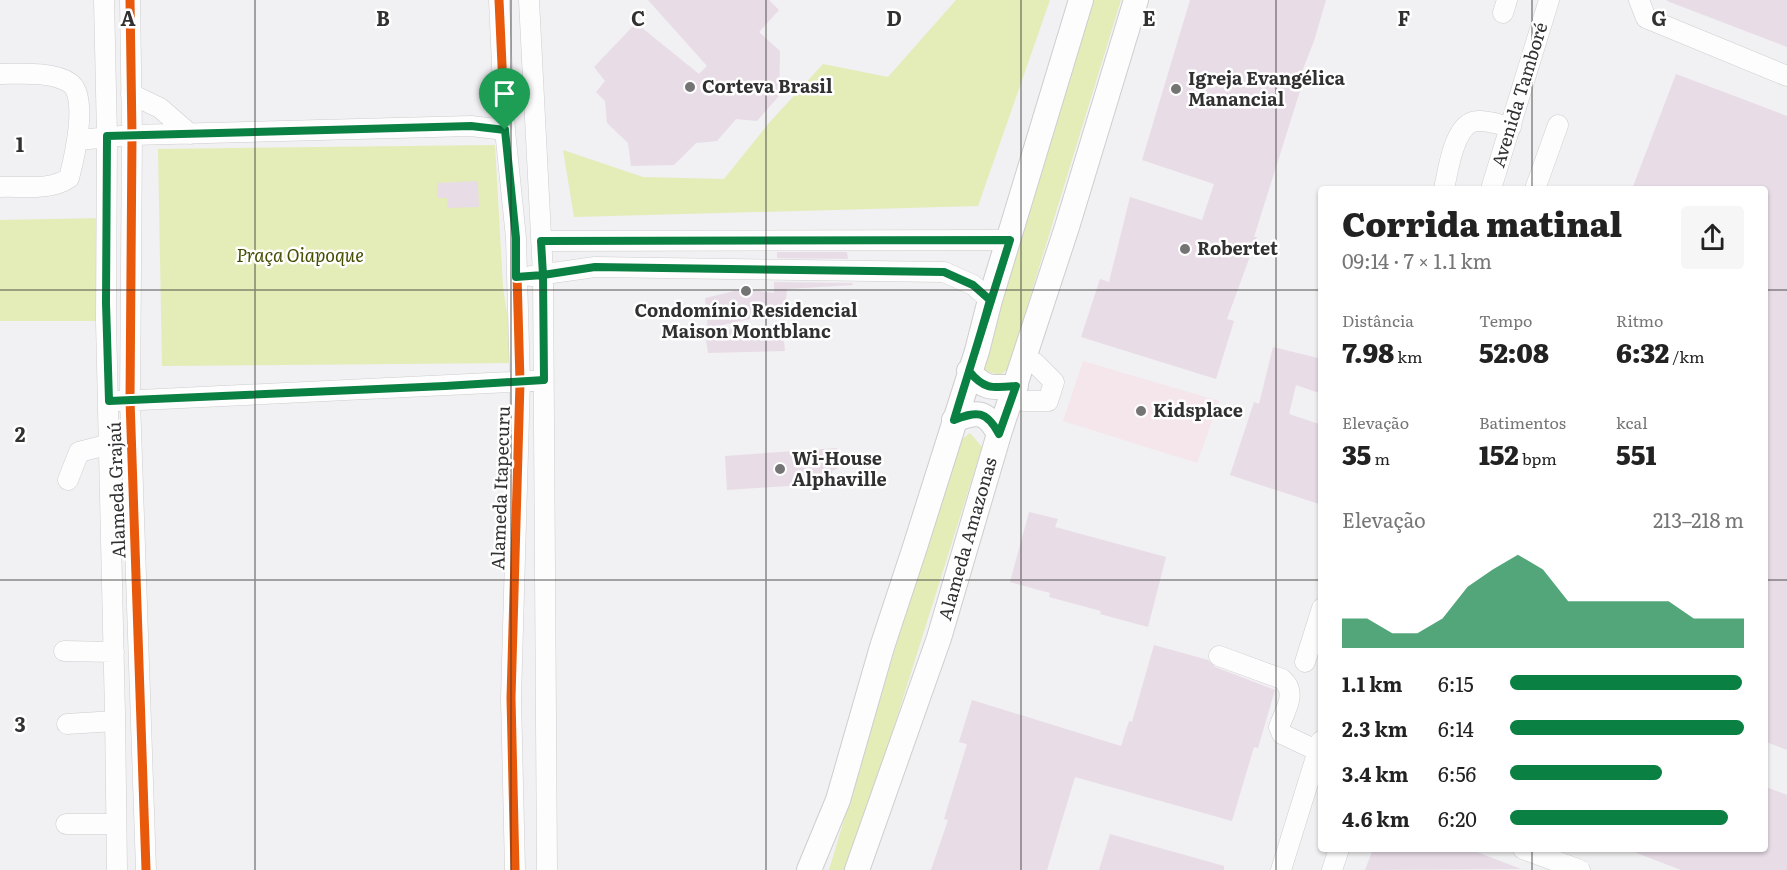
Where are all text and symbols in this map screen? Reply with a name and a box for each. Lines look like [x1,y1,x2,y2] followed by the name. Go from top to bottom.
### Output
[120,2,136,32] text: A
[376,2,390,32] text: B
[631,2,645,32] text: C
[886,2,902,32] text: D
[1142,2,1156,32] text: E
[1398,2,1411,32] text: F
[1651,2,1667,32] text: G
[1484,19,1553,171] street label: Avenida Tamboré
[1188,64,1346,112] place label: Igreja Evangélica Manancial
[479,68,530,130] pin
[702,72,833,99] place label: Corteva Brasil
[488,77,521,110] icon: arrive
[683,80,697,94] marker: Corteva Brasil
[1169,82,1183,96] marker: Igreja Evangélica Manancial
[16,128,24,158] text: 1
[1342,198,1622,247] text: Corrida matinal
[1681,206,1744,269] button: share
[1197,234,1278,261] place label: Robertet
[236,241,364,268] park label: Praça Oiapoque
[1178,242,1192,256] marker: Robertet
[1342,245,1492,275] text: 09:14 · 7 × 1.1 km
[739,284,753,298] marker: Condomínio Residencial Maison Montblanc
[634,296,858,344] place label: Condomínio Residencial Maison Montblanc
[1342,308,1414,332] text: Distância
[1479,308,1532,332] text: Tempo
[1616,308,1663,332] text: Ritmo
[1342,332,1394,371] text: 7.98
[1479,332,1549,371] text: 52:08
[1616,332,1669,371] text: 6:32
[1394,344,1423,368] text: km
[1669,344,1704,368] text: /km
[1153,396,1243,423] place label: Kidsplace
[1134,404,1148,418] marker: Kidsplace
[483,405,516,570] street label: Alameda Itapecuru
[1342,410,1409,434] text: Elevação
[1479,410,1566,434] text: Batimentos
[1616,410,1648,434] text: kcal
[15,418,26,448] text: 2
[100,421,131,559] street label: Alameda Grajaú
[1342,434,1371,473] text: 35
[1479,434,1519,473] text: 152
[1616,434,1656,473] text: 551
[792,444,887,492] place label: Wi-House Alphaville
[1371,446,1390,470] text: m
[1519,446,1557,470] text: bpm
[930,454,1003,623] street label: Alameda Amazonas
[773,462,787,476] marker: Wi-House Alphaville
[1342,504,1426,534] text: Elevação
[1653,504,1744,534] text: 213–218 m
[1342,668,1402,698] text: 1.1 km
[1438,668,1474,698] text: 6:15
[14,708,26,738] text: 3
[1342,713,1408,743] text: 2.3 km
[1438,713,1474,743] text: 6:14
[1342,758,1409,788] text: 3.4 km
[1438,758,1476,788] text: 6:56
[1342,803,1410,833] text: 4.6 km
[1438,803,1477,833] text: 6:20

